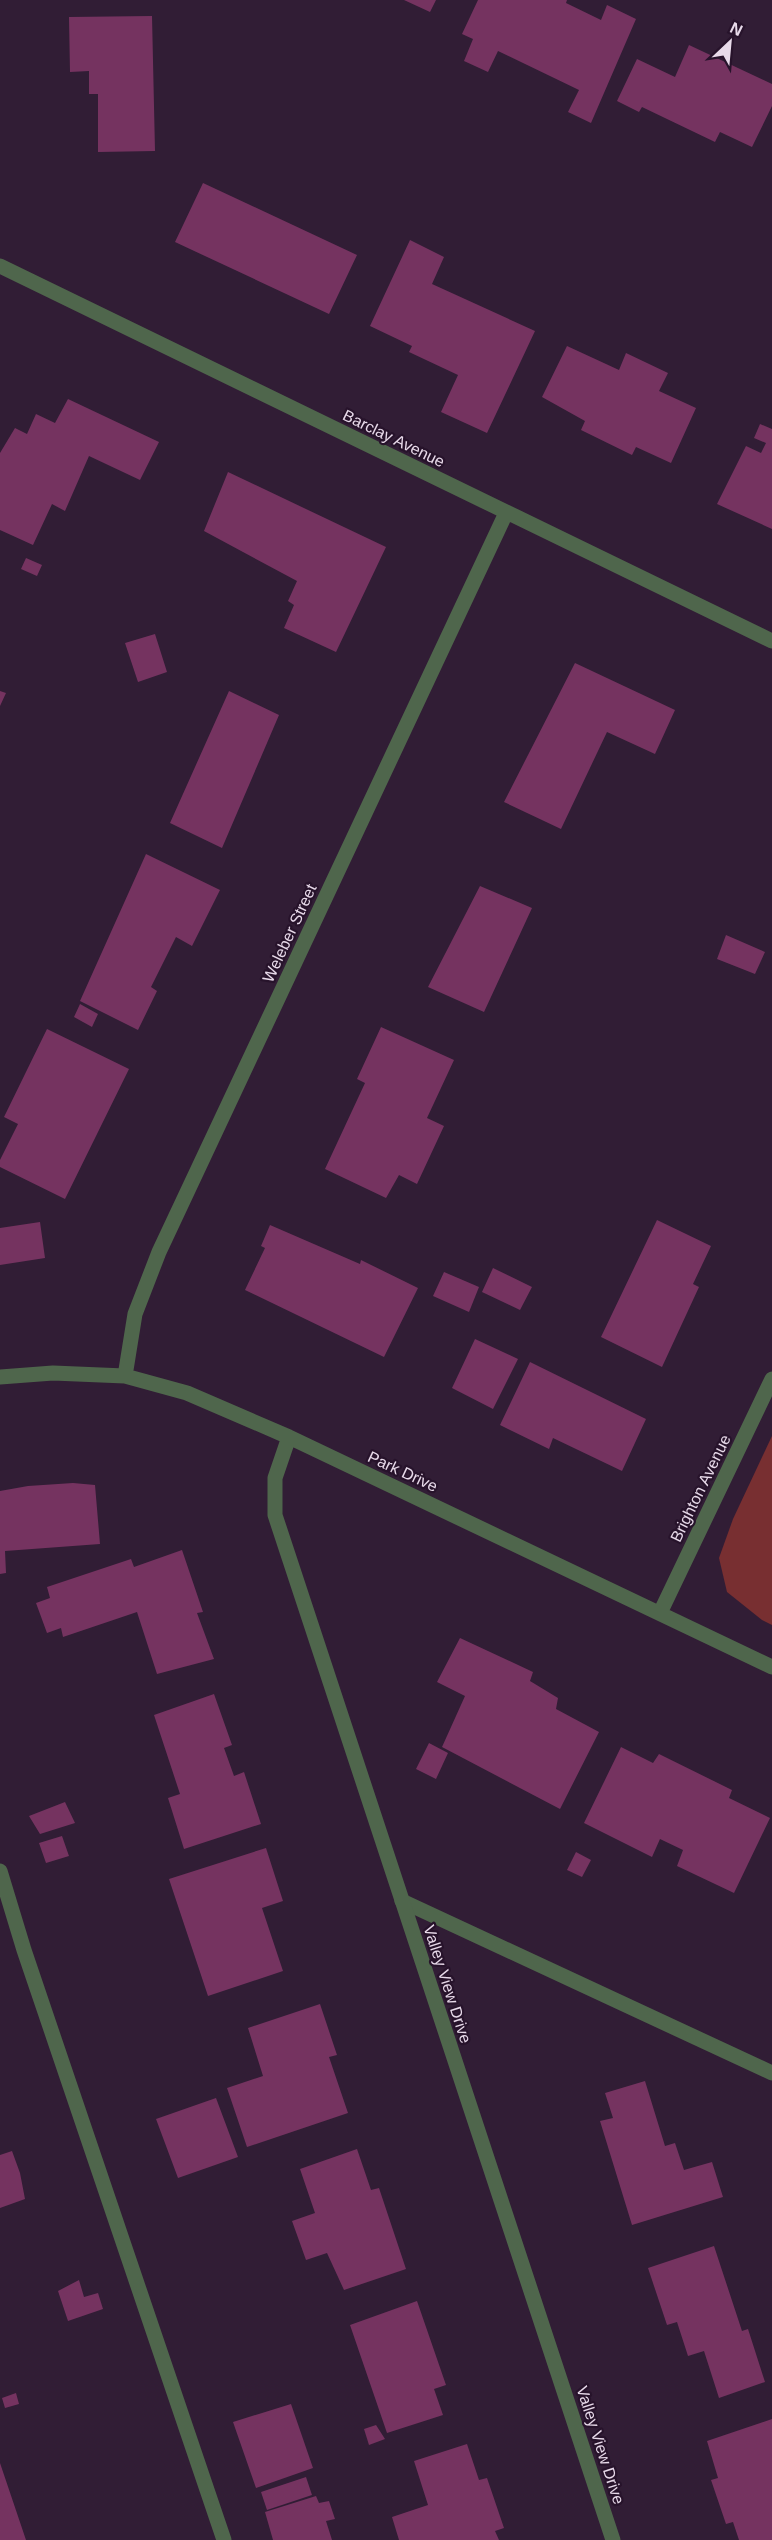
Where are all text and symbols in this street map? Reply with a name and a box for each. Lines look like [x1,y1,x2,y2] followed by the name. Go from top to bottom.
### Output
[700,12,760,72] north arrow
[727,19,745,39] text: N
[340,407,447,470] street label: Barclay Avenue
[259,881,320,985] street label: Weleber Street
[667,1432,734,1545] street label: Brighton Avenue
[365,1448,440,1495] street label: Park Drive
[420,1923,475,2045] street label: Valley View Drive
[573,2384,628,2506] street label: Valley View Drive

